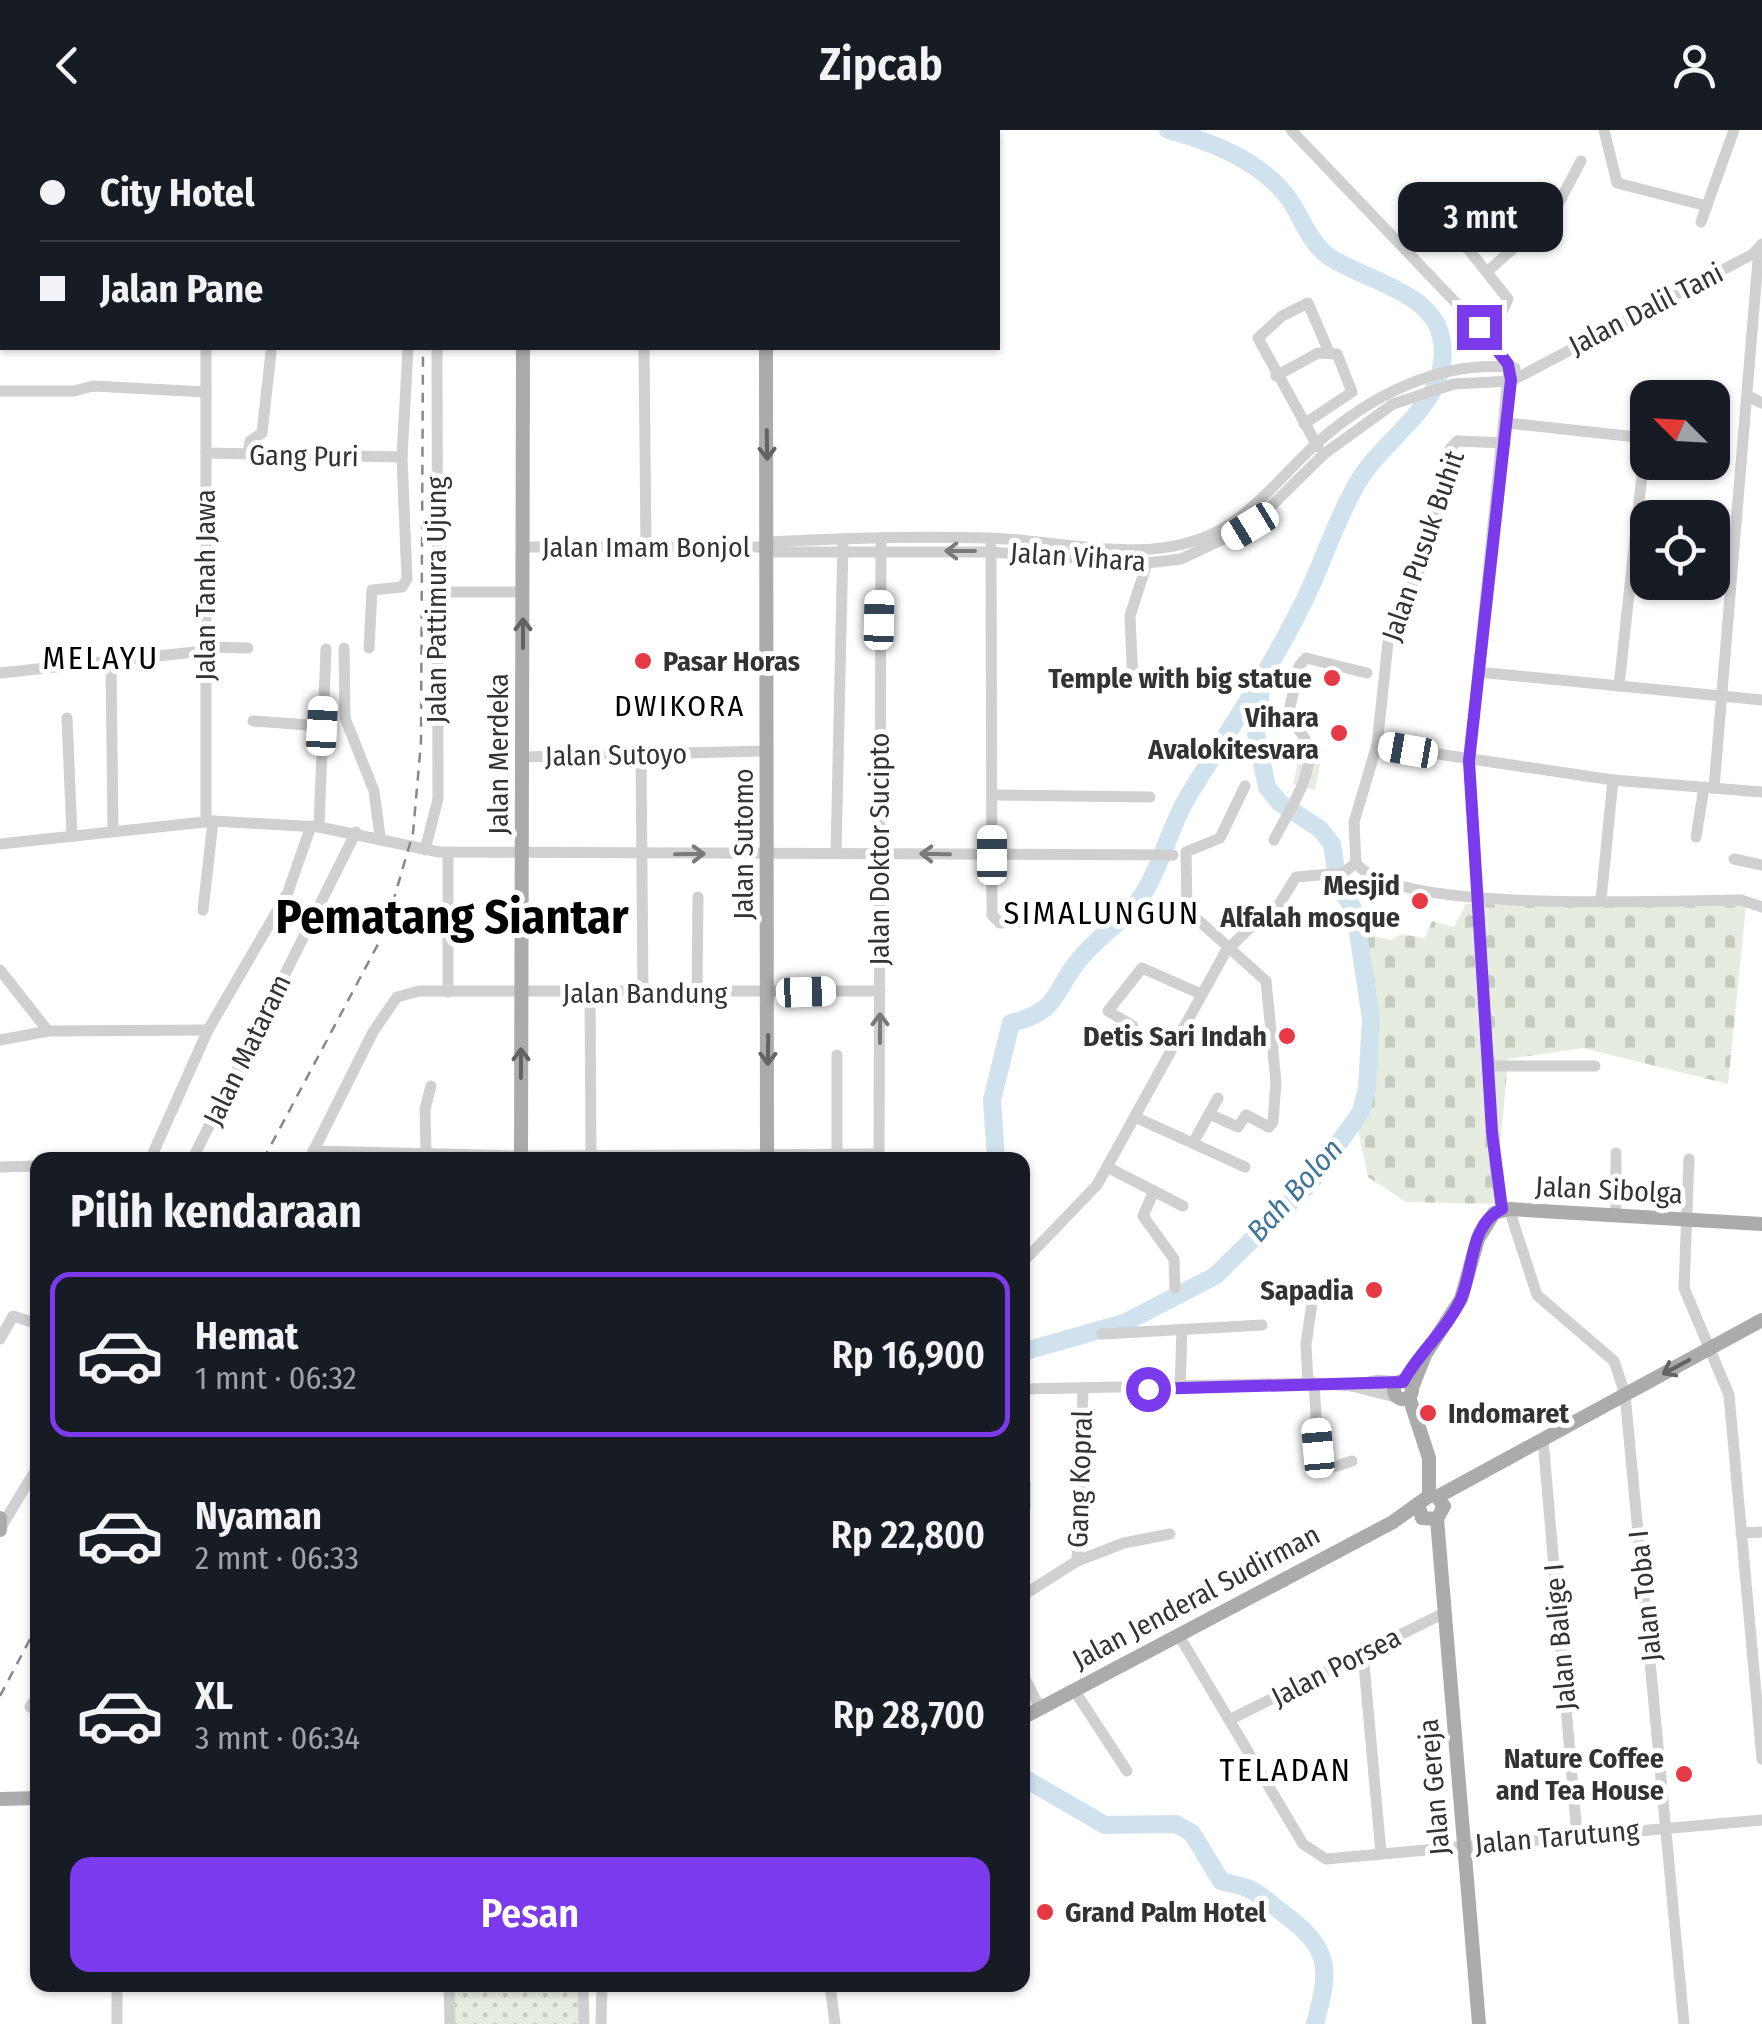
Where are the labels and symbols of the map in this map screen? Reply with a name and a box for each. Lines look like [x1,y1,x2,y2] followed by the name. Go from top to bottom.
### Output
[1396,182,1562,252] callout: 3 mnt
[1564,256,1728,362] street label: Jalan Dalil Tani
[1457,305,1502,350] route end
[1630,380,1730,480] north arrow
[758,428,776,460] one-way arrow
[249,439,359,473] street label: Gang Puri
[1375,446,1471,646] street label: Jalan Pusuk Buhit
[420,476,453,724] street label: Jalan Pattimura Ujung
[189,489,222,681] street label: Jalan Tanah Jawa
[1217,498,1283,554] car
[542,531,750,564] street label: Jalan Imam Bonjol
[1009,536,1147,578] street label: Jalan Vihara
[944,542,976,560] one-way arrow
[863,590,895,650] car
[514,617,532,650] one-way arrow
[43,639,159,677] district label: MELAYU
[663,645,800,678] place label: Pasar Horas
[632,650,654,672] marker: Pasar Horas
[1048,662,1312,695] place label: Temple with big statue
[1321,667,1343,689] marker: Temple with big statue
[482,673,515,835] street label: Jalan Merdeka
[614,688,746,724] district label: DWIKORA
[305,695,339,757] car
[1147,701,1319,766] place label: Vihara Avalokitesvara
[1328,722,1350,744] marker: Vihara Avalokitesvara
[1376,730,1440,770] car
[863,732,896,966] street label: Jalan Doktor Sucipto
[545,737,687,773] street label: Jalan Sutoyo
[727,768,760,920] street label: Jalan Sutomo
[977,825,1007,885] car
[673,844,705,863] one-way arrow
[920,844,952,864] one-way arrow
[1219,869,1400,934] place label: Mesjid Alfalah mosque
[276,888,629,946] district label: Pematang Siantar
[1409,890,1431,912] marker: Mesjid Alfalah mosque
[1003,894,1201,932] district label: SIMALUNGUN
[196,969,298,1131] street label: Jalan Mataram
[775,976,837,1008] car
[563,977,728,1010] street label: Jalan Bandung
[870,1012,890,1044] one-way arrow
[1083,1020,1267,1053] place label: Detis Sari Indah
[1276,1025,1298,1047] marker: Detis Sari Indah
[759,1033,778,1065] one-way arrow
[512,1047,530,1080] one-way arrow
[1240,1131,1350,1249] water label: Bah Bolon
[1534,1170,1684,1210] street label: Jalan Sibolga
[1260,1274,1354,1307] place label: Sapadia
[1363,1279,1385,1301] marker: Sapadia
[1662,1357,1692,1377] one-way arrow
[1126,1367,1171,1412] route start
[1448,1397,1570,1430] place label: Indomaret
[1417,1402,1439,1424] marker: Indomaret
[1061,1409,1099,1549] street label: Gang Kopral
[1300,1417,1336,1479] car
[1067,1518,1325,1676] street label: Jalan Jenderal Sudirman
[1622,1529,1668,1663] street label: Jalan Toba I
[1537,1562,1583,1712] street label: Jalan Balige I
[1266,1620,1406,1714] street label: Jalan Porsea
[1412,1717,1456,1857] street label: Jalan Gereja
[1496,1742,1664,1807] place label: Nature Coffee and Tea House
[1220,1751,1352,1789] district label: TELADAN
[1673,1763,1695,1785] marker: Nature Coffee and Tea House
[1473,1813,1641,1861] street label: Jalan Tarutung
[1065,1896,1266,1929] place label: Grand Palm Hotel
[1034,1901,1056,1923] marker: Grand Palm Hotel

